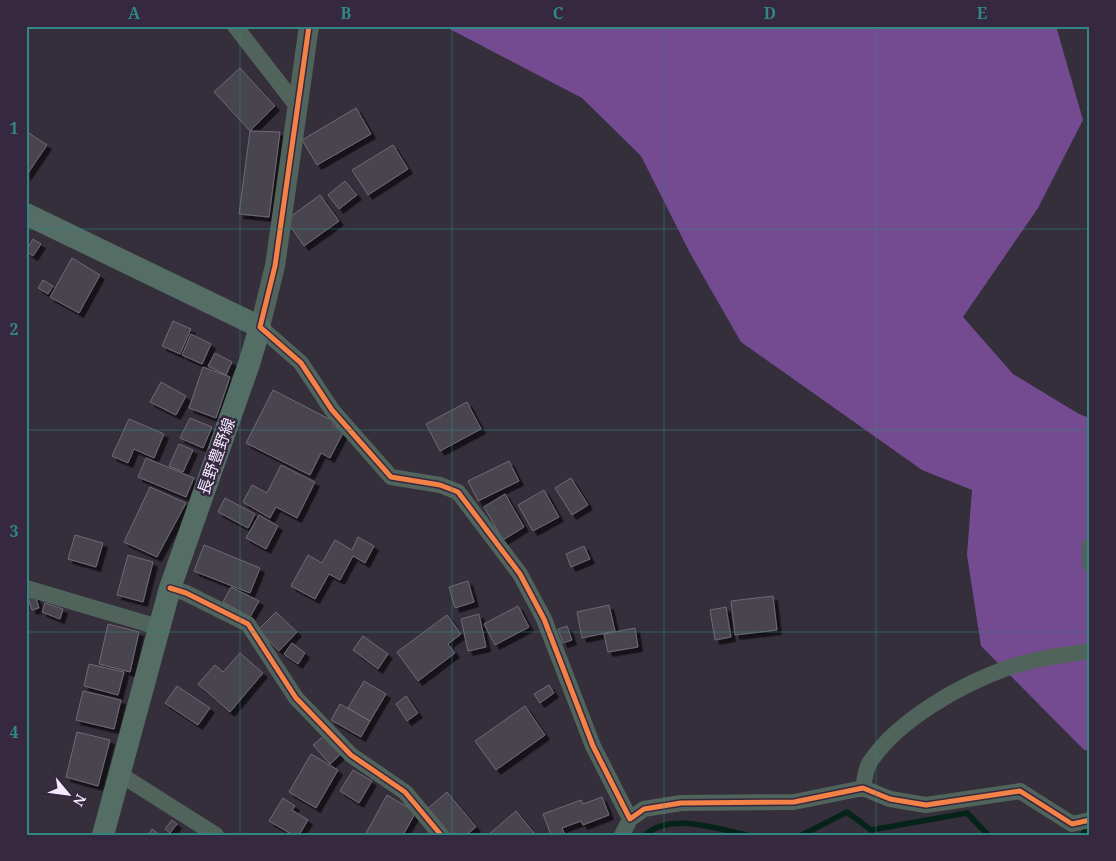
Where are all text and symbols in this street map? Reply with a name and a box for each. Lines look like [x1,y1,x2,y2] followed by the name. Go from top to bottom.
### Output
[128,2,141,24] text: A
[341,2,352,24] text: B
[553,2,564,24] text: C
[764,2,776,24] text: D
[977,2,987,24] text: E
[9,117,19,139] text: 1
[9,318,19,340] text: 2
[192,415,240,497] street label: 長野豊野線
[9,520,19,542] text: 3
[9,721,19,743] text: 4
[42,768,92,818] north arrow
[69,791,91,810] text: N

